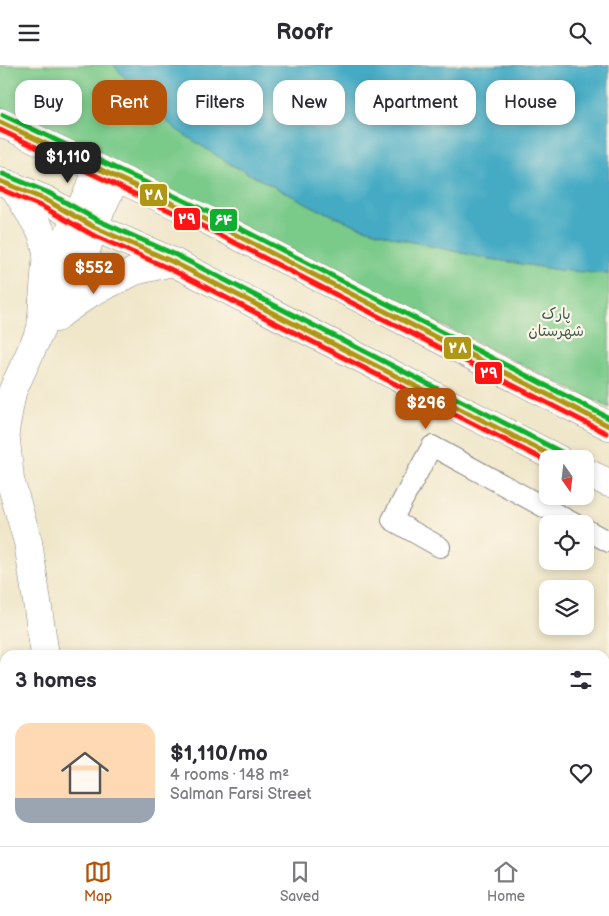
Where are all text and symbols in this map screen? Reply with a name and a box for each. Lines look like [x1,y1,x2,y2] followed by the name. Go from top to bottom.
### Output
[15,19,43,47] icon: menu
[276,19,333,46] text: Roofr
[566,19,594,47] icon: search
[15,80,82,125] chip: Buy
[92,80,167,125] chip: Rent
[177,80,263,125] chip: Filters
[273,80,345,125] chip: New
[355,80,476,125] chip: Apartment
[486,80,575,125] chip: House
[27,141,109,184] pin: $1,110
[46,148,90,167] text: $1,110
[139,183,168,207] line badge: ۲۸
[145,187,164,204] text: ۲۸
[173,207,201,231] line badge: ۲۹
[209,208,238,232] line badge: ۶۴
[178,211,196,228] text: ۲۹
[215,212,233,229] text: ۶۴
[64,253,124,295] pin: $552
[75,259,113,278] text: $552
[528,305,584,341] park label: پارک شهرستان
[443,336,472,360] line badge: ۲۸
[449,340,468,357] text: ۲۸
[474,361,503,385] line badge: ۲۹
[480,365,498,382] text: ۲۹
[396,387,456,430] pin: $296
[406,394,446,413] text: $296
[539,450,594,505] north arrow
[539,450,594,635] map controls
[539,515,594,570] button: locate
[539,580,594,635] button: layers
[567,666,595,694] icon: filters
[15,668,97,693] text: 3 homes
[170,741,268,766] text: $1,110/mo
[55,743,115,803] icon: home
[567,759,595,787] icon: heart
[170,766,289,785] text: 4 rooms · 148 m²
[170,785,311,804] text: Salman Farsi Street
[84,858,112,905] tab: Map
[280,858,319,905] tab: Saved
[487,858,525,905] tab: Home

